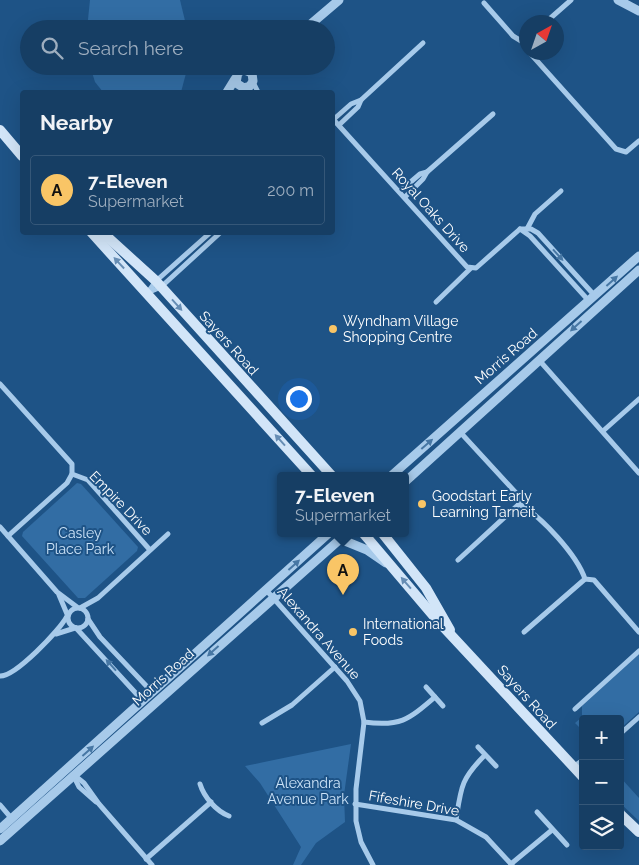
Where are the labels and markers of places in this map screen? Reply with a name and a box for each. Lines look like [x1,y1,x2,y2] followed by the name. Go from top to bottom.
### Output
[343,313,458,345] place label: Wyndham Village Shopping Centre
[327,323,339,335] marker: Wyndham Village Shopping Centre
[432,488,536,520] place label: Goodstart Early Learning Tarneit
[416,498,428,510] marker: Goodstart Early Learning Tarneit
[327,554,359,595] pin: A
[363,616,444,648] place label: International Foods
[347,626,359,638] marker: International Foods

